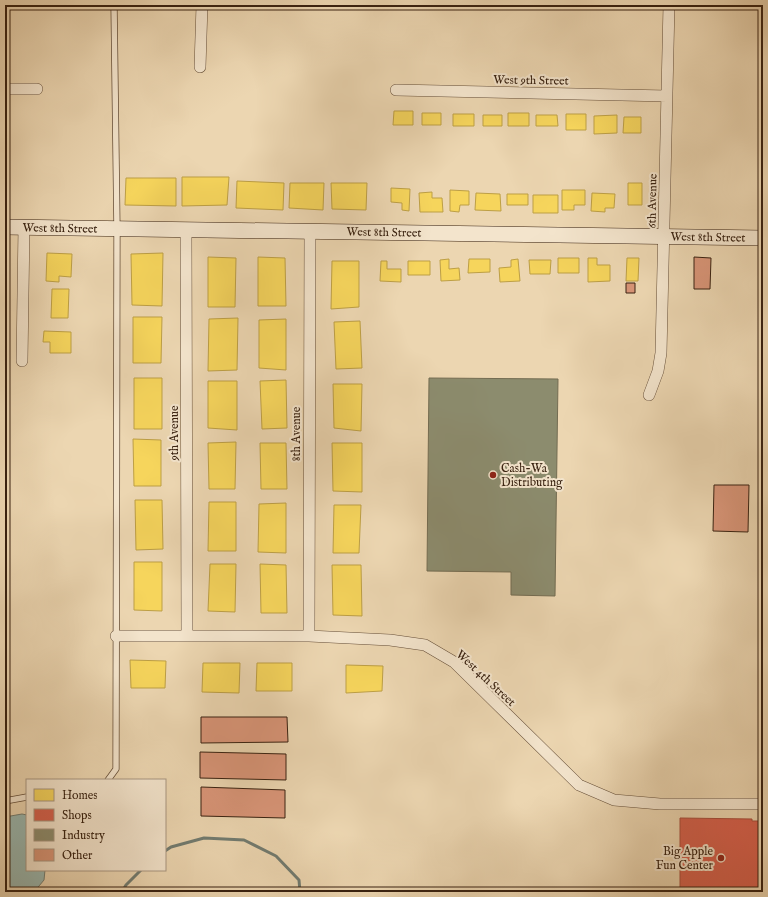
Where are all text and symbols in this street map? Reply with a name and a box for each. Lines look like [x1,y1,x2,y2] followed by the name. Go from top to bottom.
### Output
[493,72,569,89] street label: West 9th Street
[645,173,660,229] street label: 6th Avenue
[22,220,98,237] street label: West 8th Street
[346,224,422,241] street label: West 8th Street
[670,229,746,246] street label: West 8th Street
[167,405,182,462] street label: 9th Avenue
[289,406,304,461] street label: 8th Avenue
[501,461,563,490] place label: Cash-Wa Distributing
[488,470,498,480] marker: Cash-Wa Distributing
[453,647,519,710] street label: West 4th Street
[26,779,166,871] legend
[62,788,98,803] text: Homes
[62,808,92,824] text: Shops
[62,828,105,843] text: Industry
[656,844,714,873] place label: Big Apple Fun Center
[62,848,93,863] text: Other
[716,853,726,863] marker: Big Apple Fun Center

